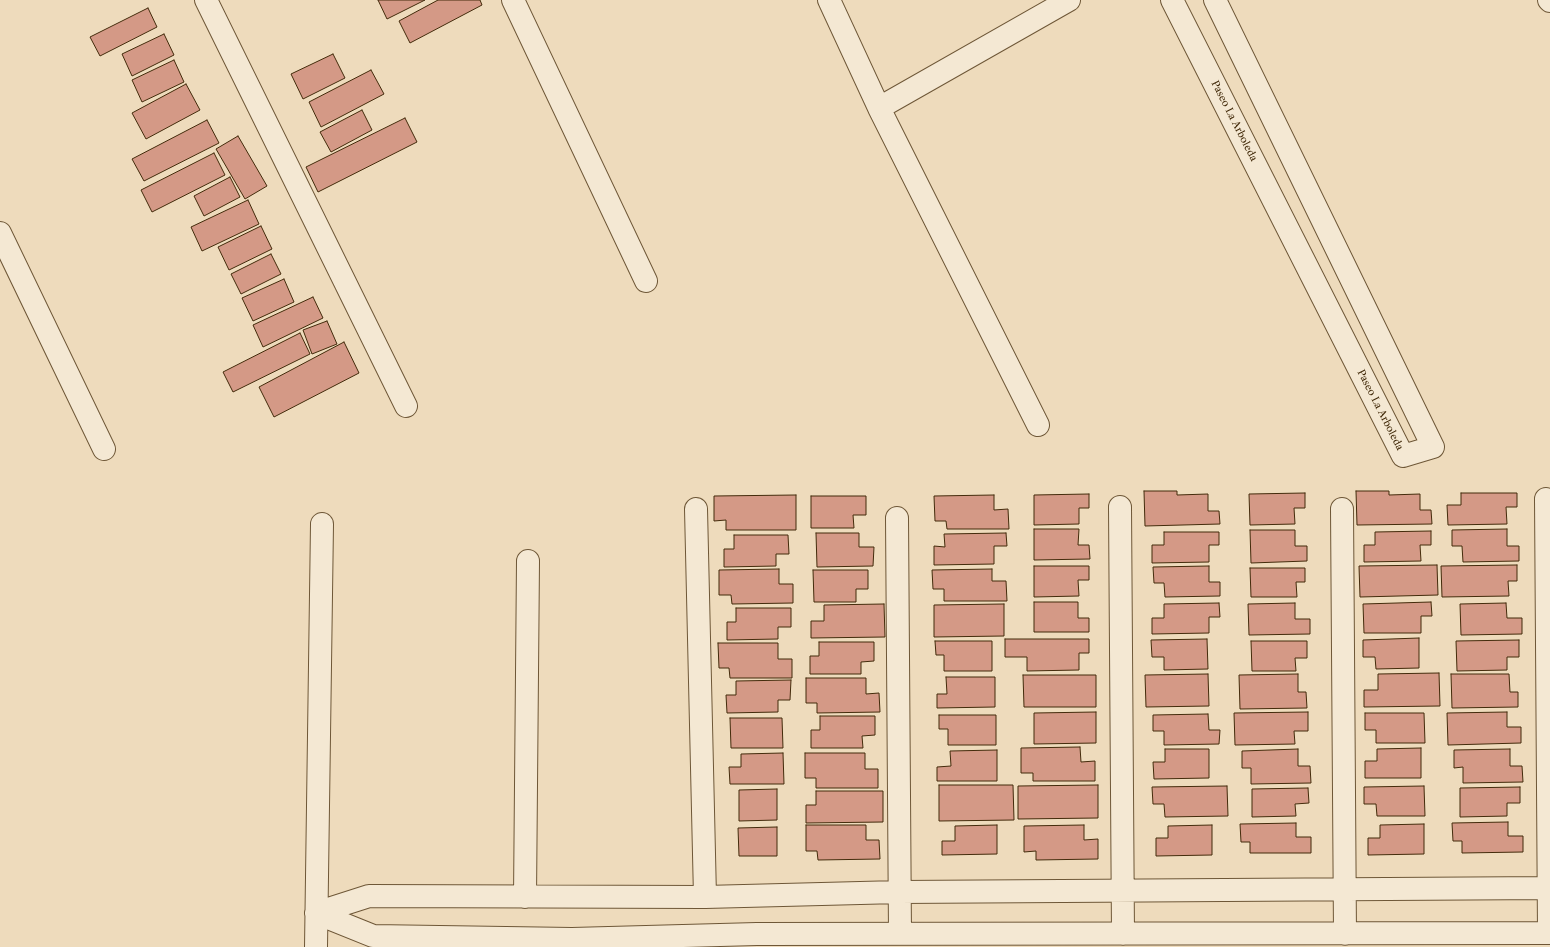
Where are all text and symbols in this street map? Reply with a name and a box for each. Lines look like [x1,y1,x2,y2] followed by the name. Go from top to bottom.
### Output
[1209,79,1259,163] street label: Paseo La Arboleda
[1355,368,1405,452] street label: Paseo La Arboleda

